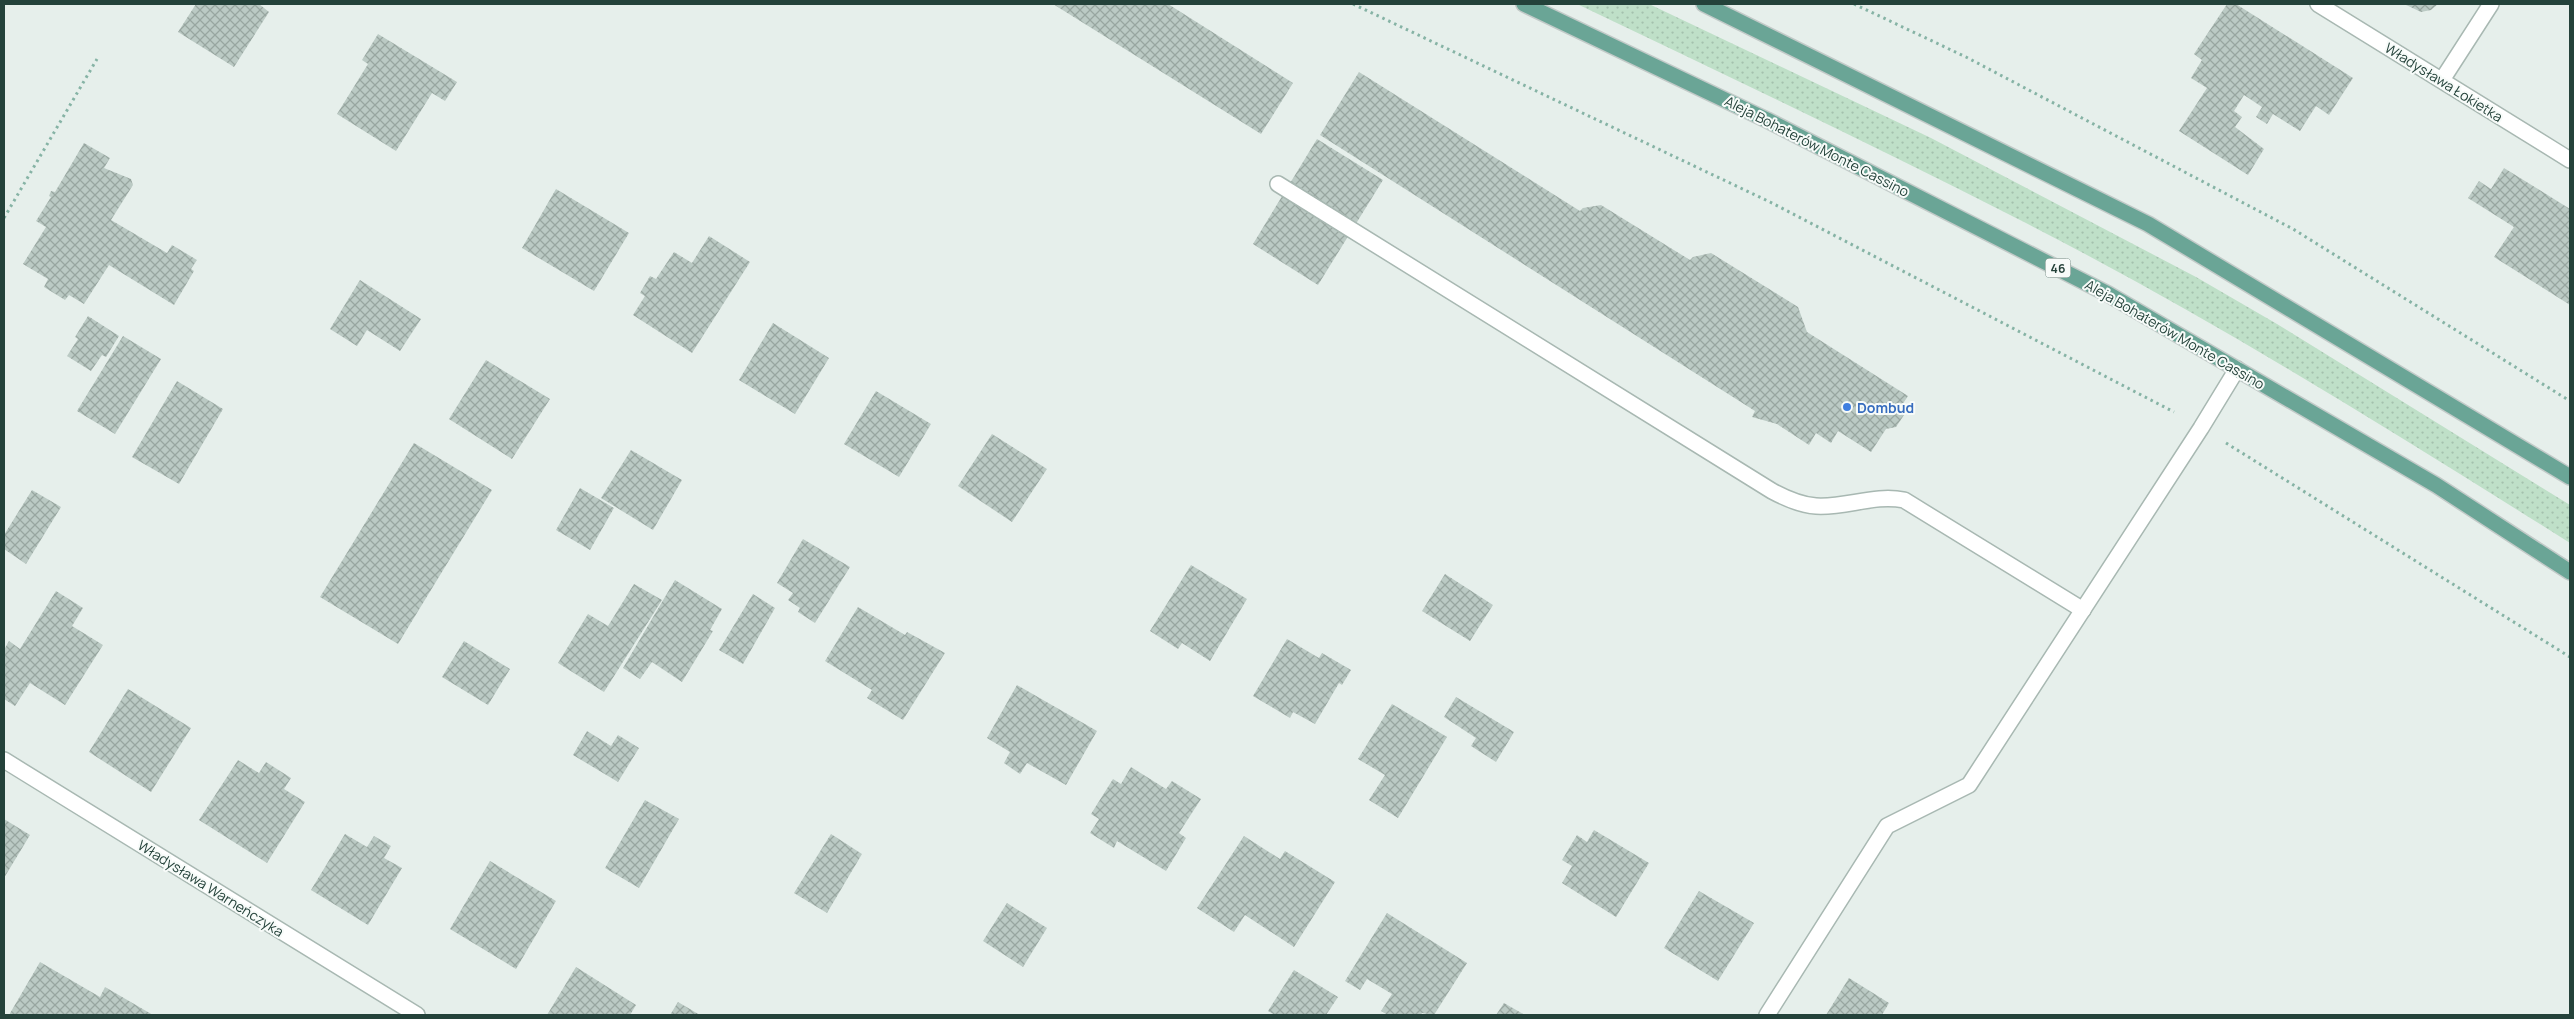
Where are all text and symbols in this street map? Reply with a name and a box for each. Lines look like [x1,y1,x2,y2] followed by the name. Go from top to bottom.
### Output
[2381,38,2507,126] street label: Władysława Łokietka
[1722,91,1912,201] street label: Aleja Bohaterów Monte Cassino
[2046,258,2070,278] road number: 46
[2082,275,2268,393] street label: Aleja Bohaterów Monte Cassino
[1857,398,1914,417] place label: Dombud
[1841,401,1853,413] marker: Dombud
[135,835,287,941] street label: Władysława Warneńczyka

